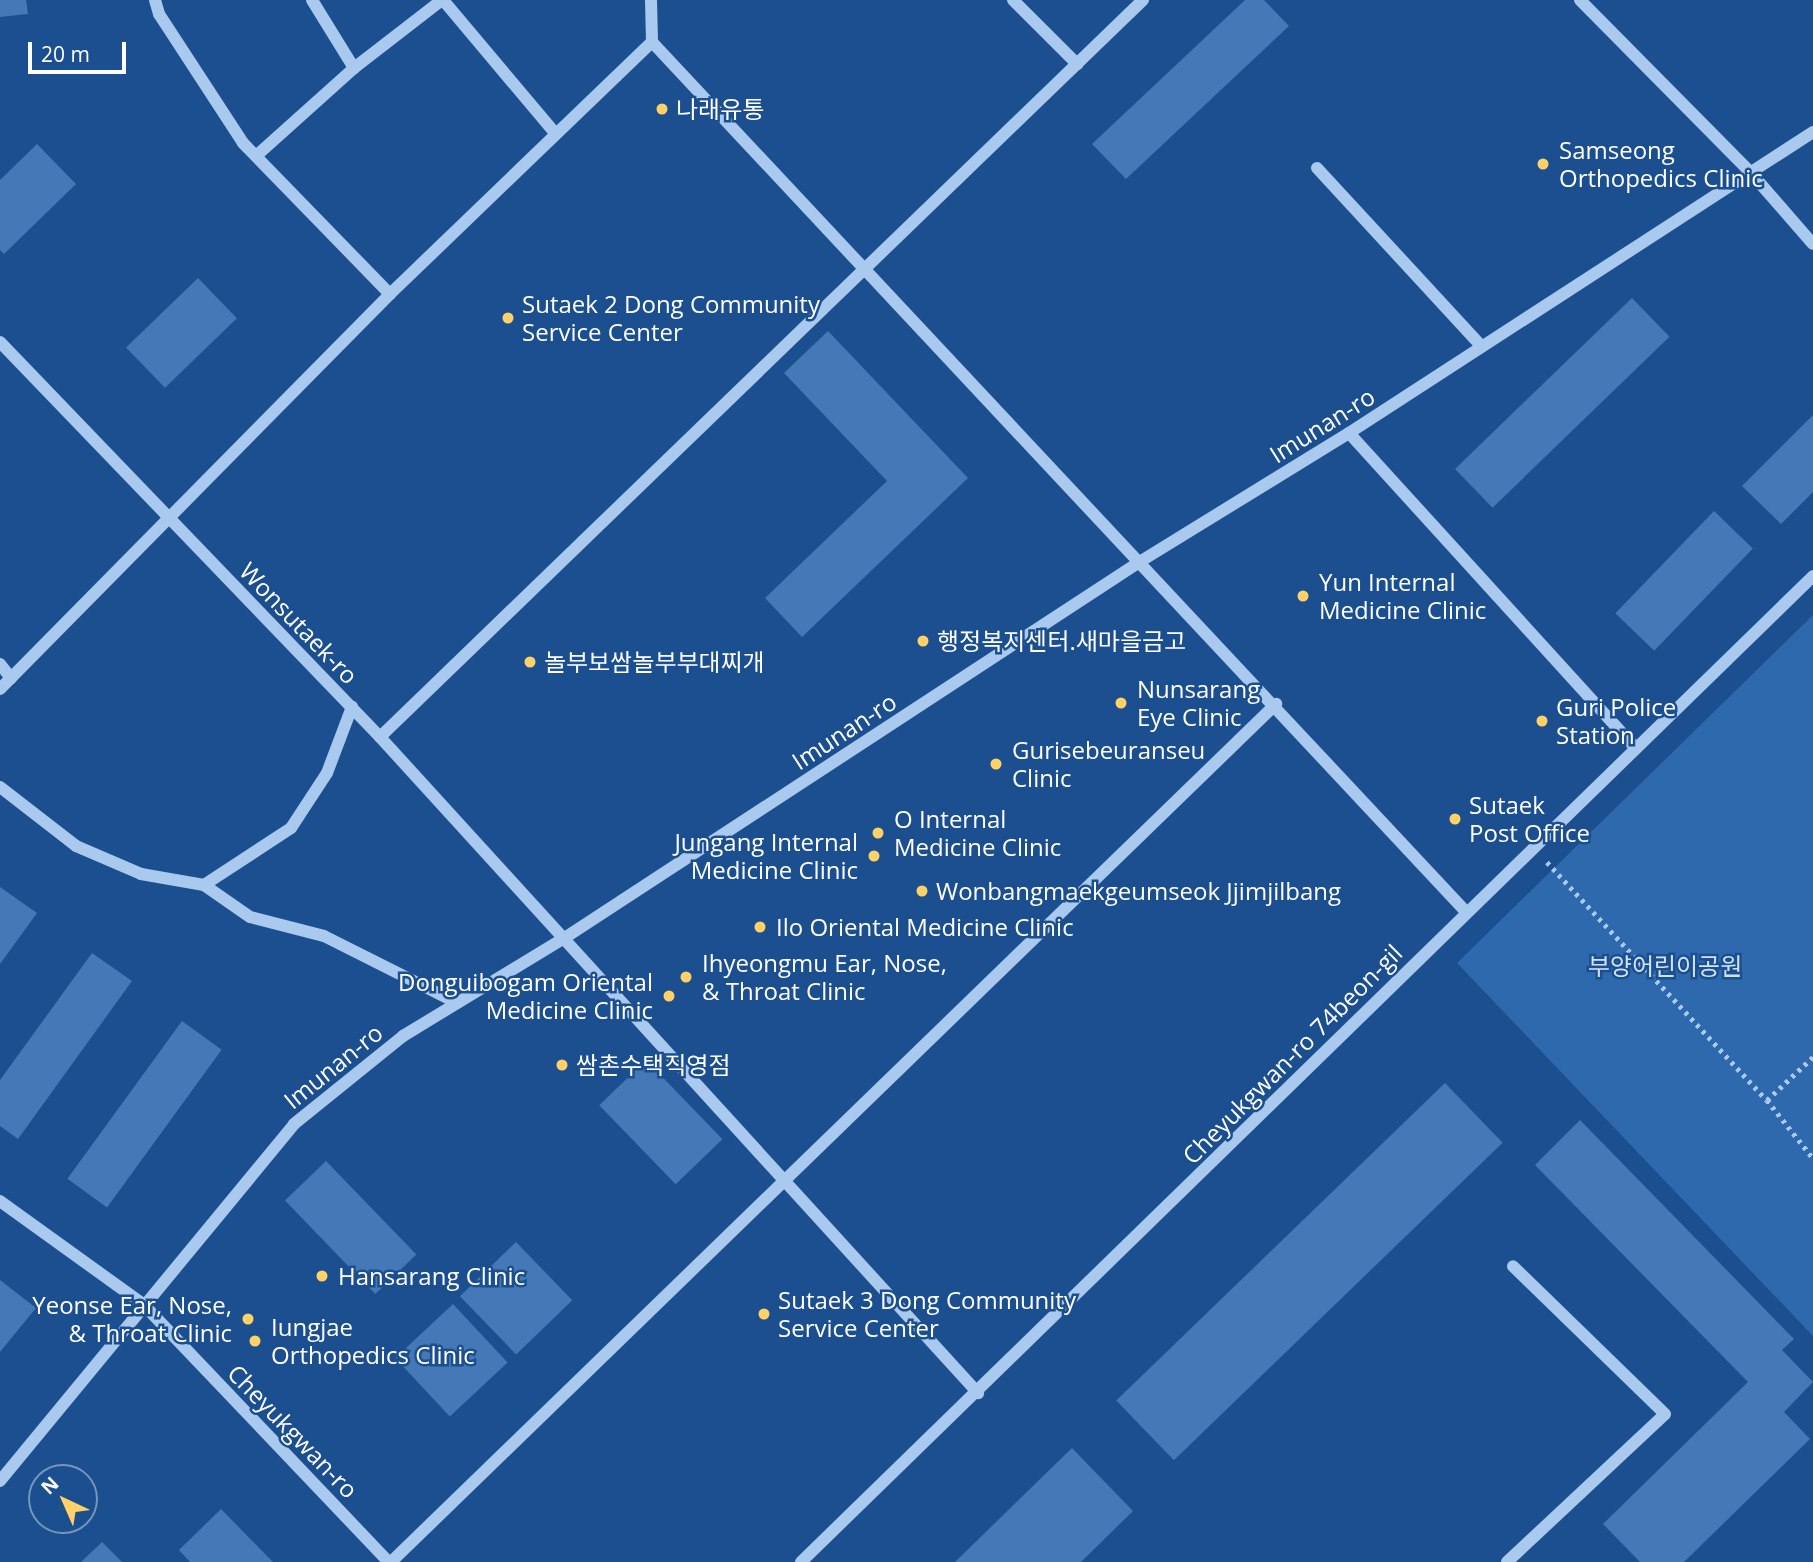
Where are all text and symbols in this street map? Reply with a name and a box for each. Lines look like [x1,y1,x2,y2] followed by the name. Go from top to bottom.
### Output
[32,28,130,72] scale bar
[41,40,90,68] text: 20 m
[676,95,764,123] place label: 나래유통
[654,101,670,117] marker: 나래유통
[1559,136,1763,192] place label: Samseong Orthopedics Clinic
[1533,154,1553,174] marker: Samseong Orthopedics Clinic
[522,290,820,346] place label: Sutaek 2 Dong Community Service Center
[500,310,516,326] marker: Sutaek 2 Dong Community Service Center
[1264,381,1380,469] street label: Imunan-ro
[234,556,364,690] street label: Wonsutaek-ro
[1319,568,1486,624] place label: Yun Internal Medicine Clinic
[1293,586,1313,606] marker: Yun Internal Medicine Clinic
[937,627,1186,655] place label: 행정복지센터.새마을금고
[915,633,931,649] marker: 행정복지센터.새마을금고
[544,648,765,676] place label: 놀부보쌈놀부부대찌개
[522,654,538,670] marker: 놀부보쌈놀부부대찌개
[1137,675,1260,731] place label: Nunsarang Eye Clinic
[787,687,901,775] street label: Imunan-ro
[1111,693,1131,713] marker: Nunsarang Eye Clinic
[1556,693,1676,749] place label: Guri Police Station
[1534,713,1550,729] marker: Guri Police Station
[1012,736,1205,792] place label: Gurisebeuranseu Clinic
[986,754,1006,774] marker: Gurisebeuranseu Clinic
[1469,791,1590,847] place label: Sutaek Post Office
[894,805,1061,861] place label: O Internal Medicine Clinic
[1447,811,1463,827] marker: Sutaek Post Office
[868,823,888,843] marker: O Internal Medicine Clinic
[674,828,858,884] place label: Jungang Internal Medicine Clinic
[864,846,884,866] marker: Jungang Internal Medicine Clinic
[936,877,1341,905] place label: Wonbangmaekgeumseok Jjimjilbang
[914,883,930,899] marker: Wonbangmaekgeumseok Jjimjilbang
[776,913,1074,941] place label: Ilo Oriental Medicine Clinic
[750,917,770,937] marker: Ilo Oriental Medicine Clinic
[1176,938,1408,1170] street label: Cheyukgwan-ro 74beon-gil
[702,949,947,1005] place label: Ihyeongmu Ear, Nose, & Throat Clinic
[1588,952,1742,980] park label: 부양어린이공원
[676,967,696,987] marker: Ihyeongmu Ear, Nose, & Throat Clinic
[398,968,653,1024] place label: Donguibogam Oriental Medicine Clinic
[659,986,679,1006] marker: Donguibogam Oriental Medicine Clinic
[278,1018,388,1114] street label: Imunan-ro
[576,1051,731,1079] place label: 쌈촌수택직영점
[554,1057,570,1073] marker: 쌈촌수택직영점
[338,1262,525,1290] place label: Hansarang Clinic
[312,1266,332,1286] marker: Hansarang Clinic
[778,1286,1076,1342] place label: Sutaek 3 Dong Community Service Center
[32,1291,232,1347] place label: Yeonse Ear, Nose, & Throat Clinic
[756,1306,772,1322] marker: Sutaek 3 Dong Community Service Center
[238,1309,258,1329] marker: Yeonse Ear, Nose, & Throat Clinic
[271,1313,475,1369] place label: Iungjae Orthopedics Clinic
[245,1331,265,1351] marker: Iungjae Orthopedics Clinic
[222,1358,364,1504] street label: Cheyukgwan-ro
[28,1464,98,1534] north arrow
[35,1471,64,1500] text: N

